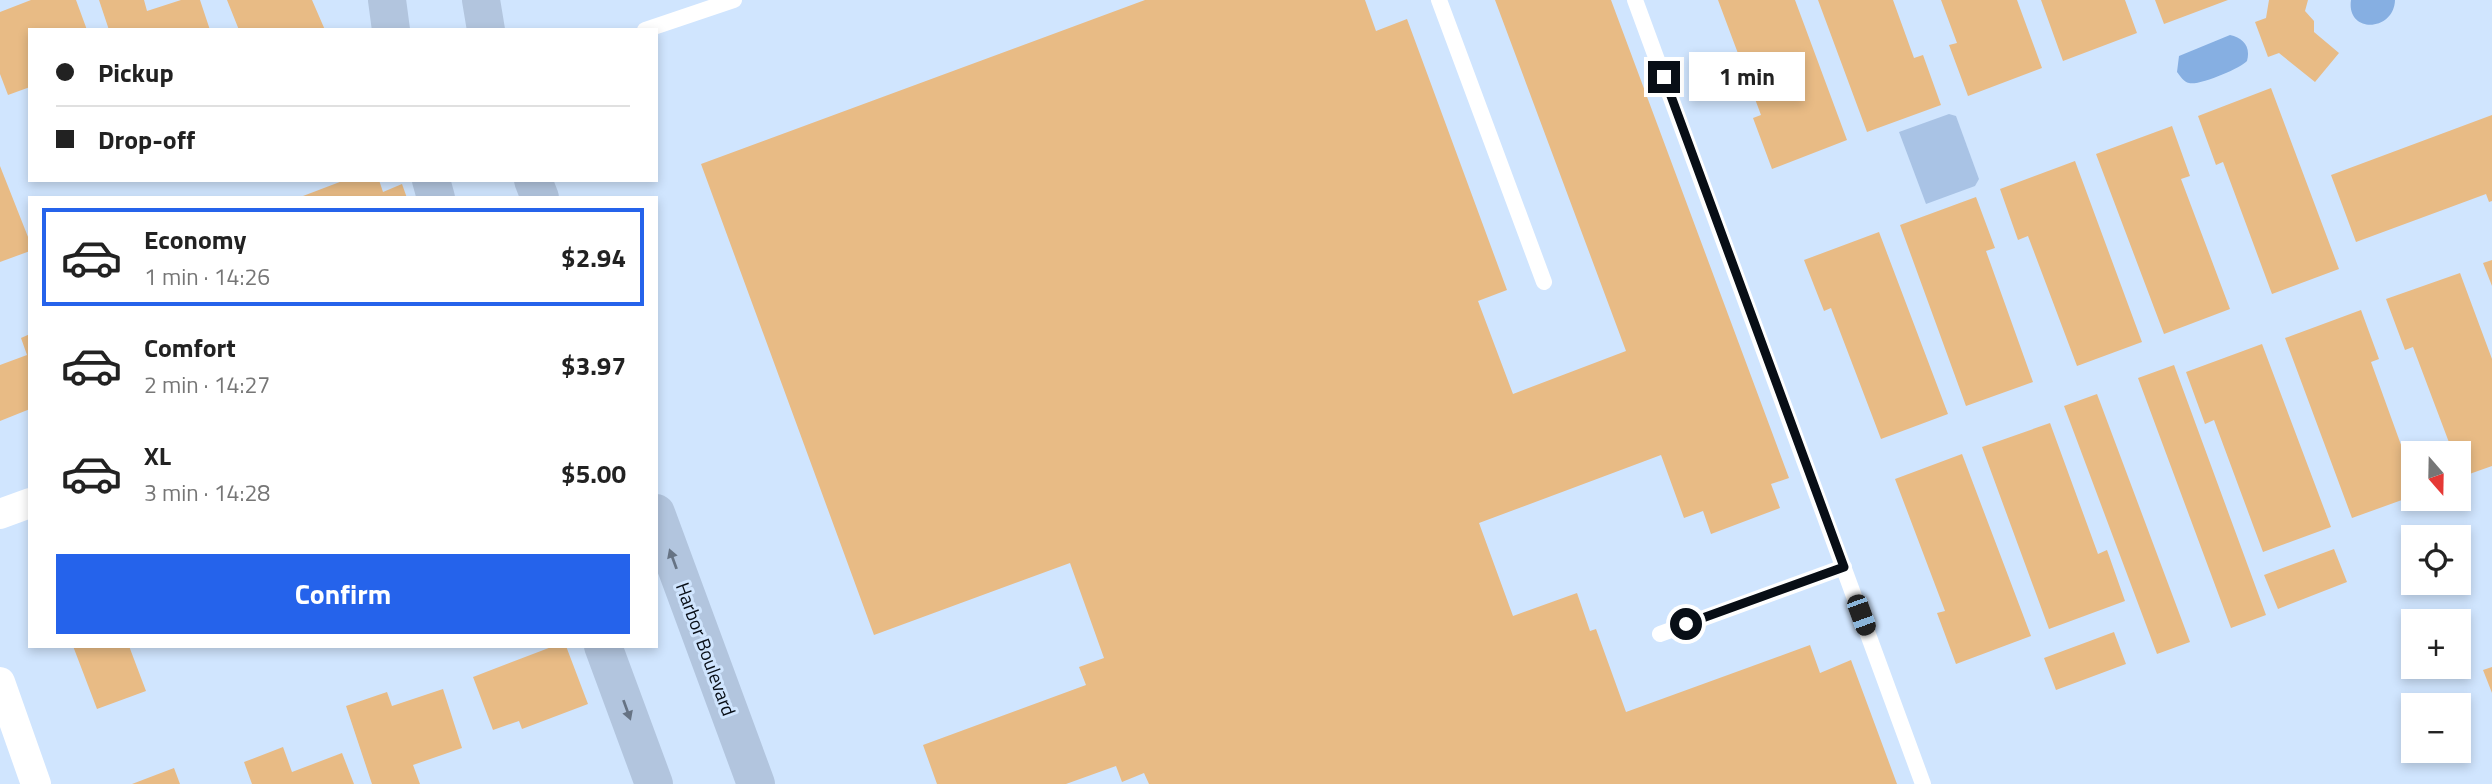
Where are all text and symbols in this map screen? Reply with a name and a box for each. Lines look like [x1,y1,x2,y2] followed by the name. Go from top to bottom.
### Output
[1688,52,1804,102] callout: 1 min
[98,53,174,92] text: Pickup
[1719,59,1775,94] text: 1 min
[1648,61,1680,93] route end
[98,120,195,159] text: Drop-off
[144,220,246,259] text: Economy
[60,226,123,289] icon: car
[561,238,626,277] text: $2.94
[144,259,270,294] text: 1 min · 14:26
[144,328,236,367] text: Comfort
[60,334,123,397] icon: car
[561,346,626,385] text: $3.97
[144,367,270,402] text: 2 min · 14:27
[144,436,171,475] text: XL
[2401,441,2471,511] north arrow
[2401,441,2471,763] map controls
[60,442,123,505] icon: car
[561,454,626,493] text: $5.00
[144,475,270,510] text: 3 min · 14:28
[2401,525,2471,595] button: locate
[667,549,678,570] one-way arrow
[56,554,630,634] button: Confirm
[669,578,744,720] street label: Harbor Boulevard
[1844,592,1879,638] car
[1670,608,1702,640] route start
[2401,609,2471,679] button: +
[2401,693,2471,763] button: −
[621,699,632,720] one-way arrow

